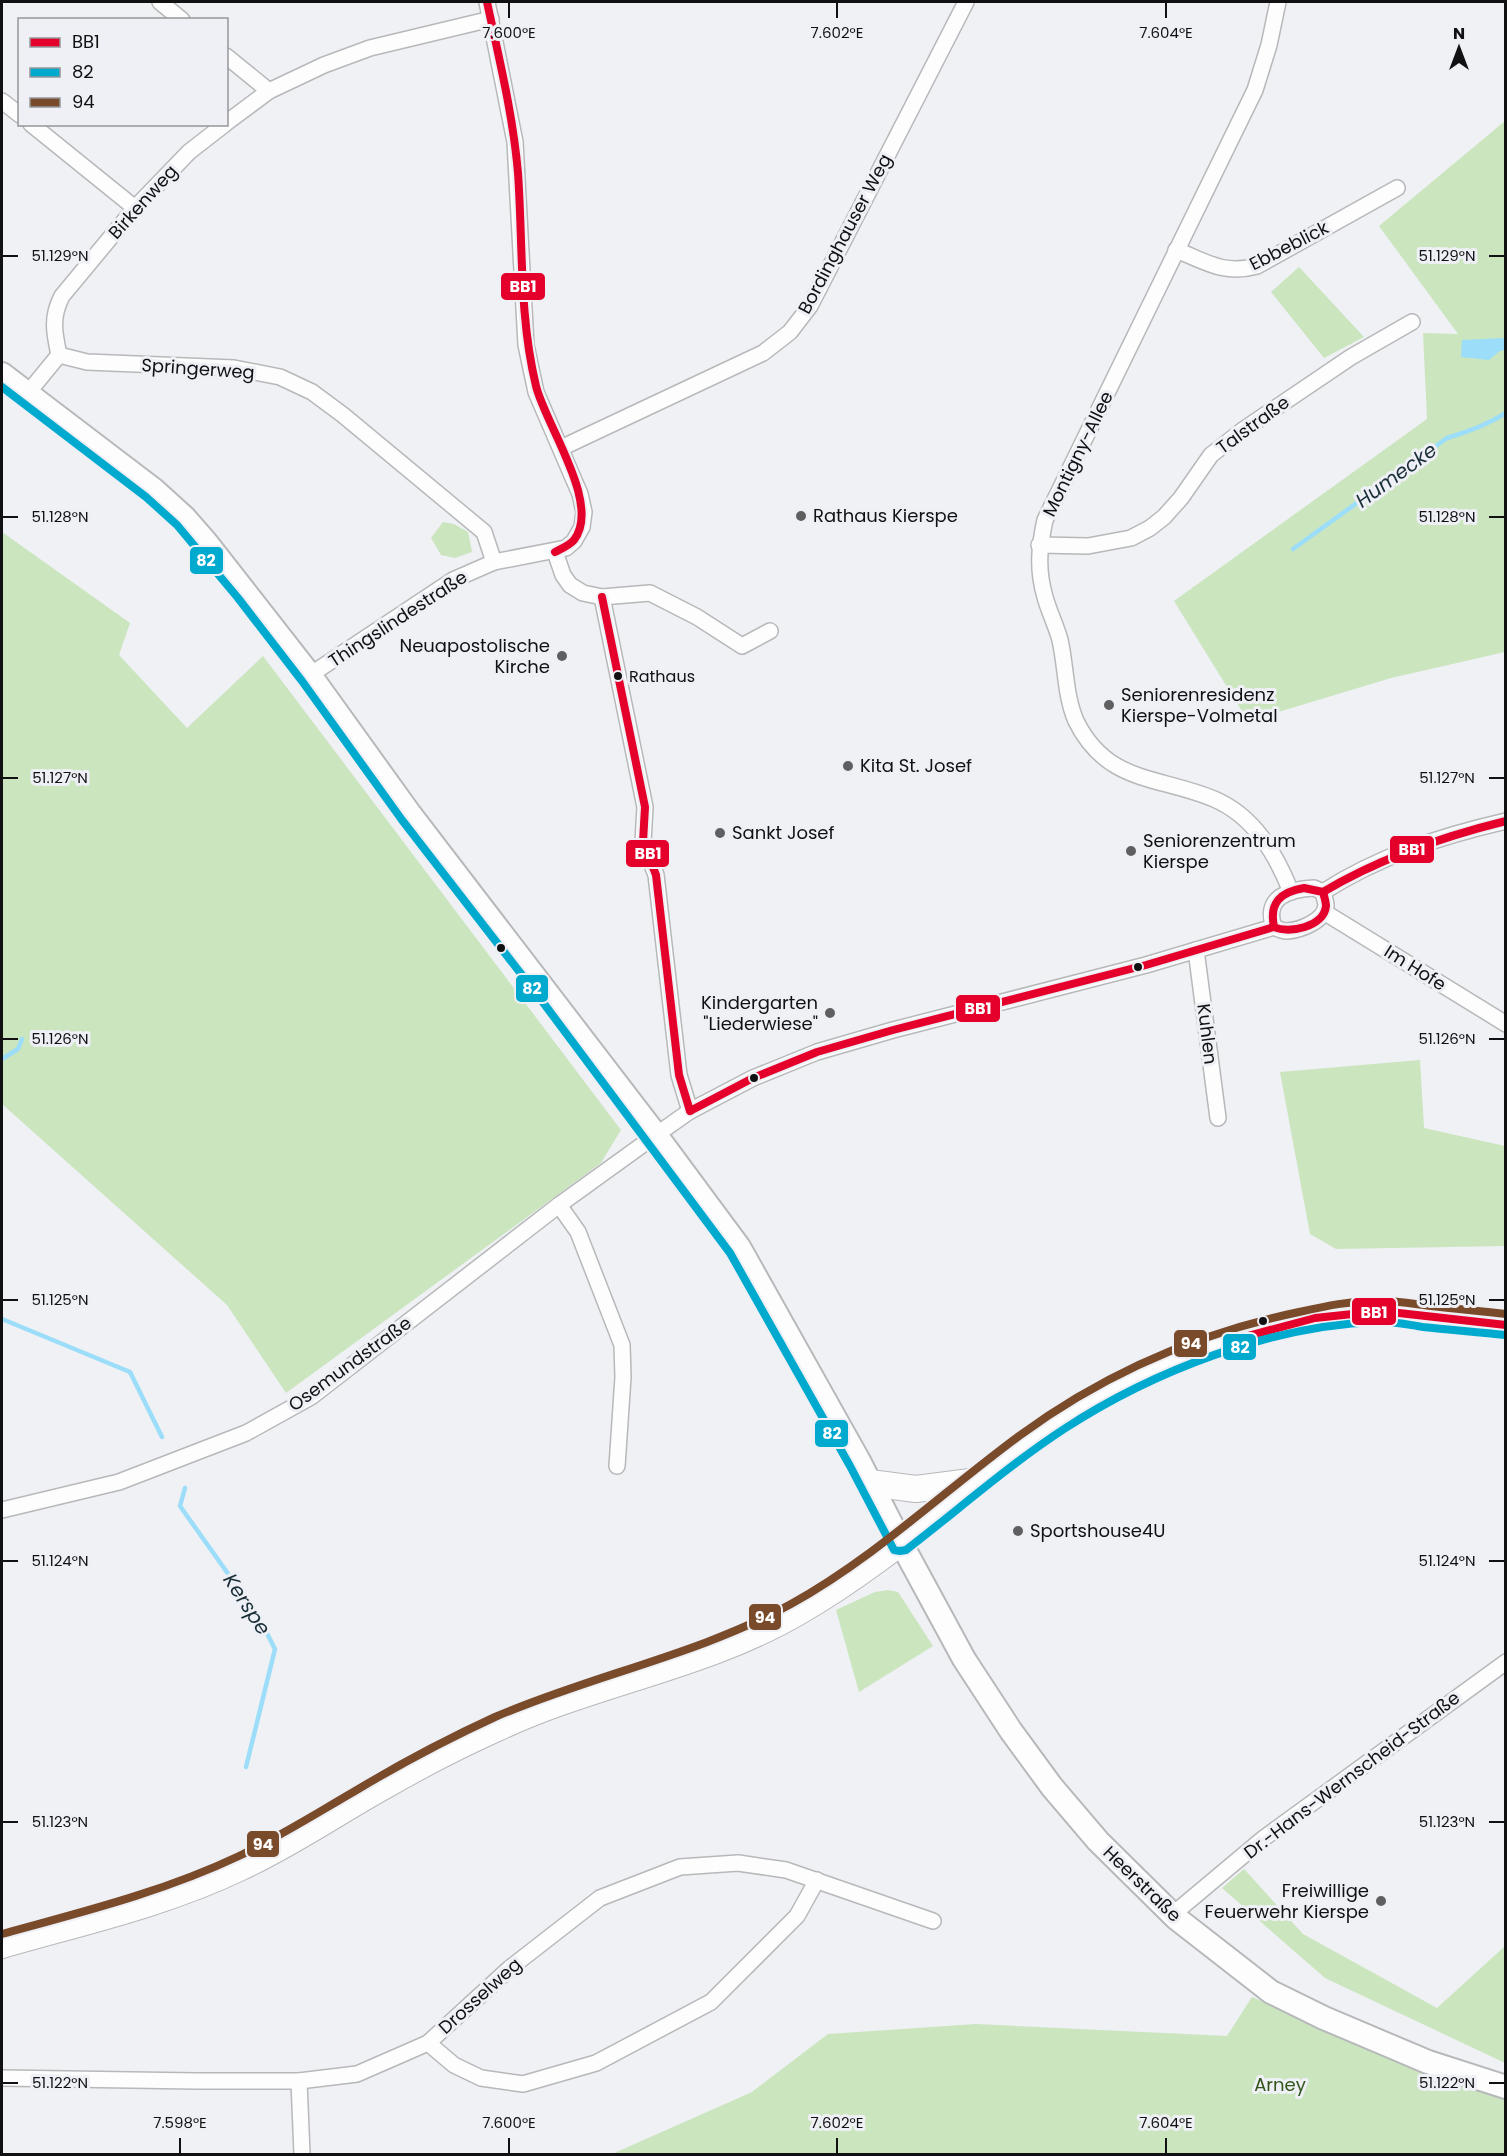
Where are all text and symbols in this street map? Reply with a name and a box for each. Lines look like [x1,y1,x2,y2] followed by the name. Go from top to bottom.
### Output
[18,18,228,126] legend
[1429,18,1489,78] north arrow
[482,22,536,43] text: 7.600°E
[811,22,863,43] text: 7.602°E
[1139,22,1193,43] text: 7.604°E
[1453,22,1465,45] text: N
[72,29,100,54] text: BB1
[72,59,94,84] text: 82
[72,89,95,114] text: 94
[792,149,897,318] street label: Bordinghauser Weg
[102,159,183,244] street label: Birkenweg
[1245,215,1333,276] street label: Ebbeblick
[32,245,88,266] text: 51.129°N
[1419,245,1475,266] text: 51.129°N
[500,272,546,301] line badge: BB1
[509,275,537,298] text: BB1
[141,352,256,385] street label: Springerweg
[1036,387,1119,521] street label: Montigny-Allee
[1211,390,1294,460] street label: Talstraße
[1350,436,1442,514] water label: Humecke
[813,503,958,528] place label: Rathaus Kierspe
[32,506,88,527] text: 51.128°N
[1419,506,1475,527] text: 51.128°N
[794,509,808,523] marker: Rathaus Kierspe
[189,546,224,575] line badge: 82
[196,549,216,572] text: 82
[324,564,472,673] street label: Thingslindestraße
[399,633,550,679] place label: Neuapostolische Kirche
[555,649,569,663] marker: Neuapostolische Kirche
[629,665,695,688] place label: Rathaus
[612,670,624,682] marker: Rathaus
[1121,682,1278,728] place label: Seniorenresidenz Kierspe-Volmetal
[1102,698,1116,712] marker: Seniorenresidenz Kierspe-Volmetal
[860,753,972,778] place label: Kita St. Josef
[841,759,855,773] marker: Kita St. Josef
[32,767,88,788] text: 51.127°N
[1419,767,1475,788] text: 51.127°N
[732,820,834,845] place label: Sankt Josef
[713,826,727,840] marker: Sankt Josef
[1143,828,1296,874] place label: Seniorenzentrum Kierspe
[1389,835,1435,864] line badge: BB1
[1398,838,1426,861] text: BB1
[625,839,670,868] line badge: BB1
[634,842,662,865] text: BB1
[1124,844,1138,858] marker: Seniorenzentrum Kierspe
[1379,939,1451,996] street label: Im Hofe
[495,942,507,954] unlabelled marker
[1132,961,1144,973] unlabelled marker
[515,974,549,1003] line badge: 82
[522,977,542,1000] text: 82
[701,990,818,1036] place label: Kindergarten "Liederwiese"
[955,994,1001,1023] line badge: BB1
[964,997,992,1020] text: BB1
[1191,1002,1224,1066] street label: Kuhlen
[823,1006,837,1020] marker: Kindergarten "Liederwiese"
[31,1028,89,1049] text: 51.126°N
[1418,1028,1476,1049] text: 51.126°N
[748,1072,760,1084] unlabelled marker
[32,1289,88,1310] text: 51.125°N
[1419,1289,1475,1310] text: 51.125°N
[1351,1297,1397,1326] line badge: BB1
[1360,1301,1388,1324] text: BB1
[283,1310,416,1417] street label: Osemundstraße
[1257,1315,1269,1327] unlabelled marker
[1173,1329,1208,1358] line badge: 94
[1181,1332,1201,1355] text: 94
[1222,1333,1257,1361] line badge: 82
[1230,1336,1250,1359] text: 82
[814,1419,849,1448] line badge: 82
[822,1422,842,1445] text: 82
[1030,1518,1166,1543] place label: Sportshouse4U
[1011,1524,1025,1538] marker: Sportshouse4U
[32,1550,88,1571] text: 51.124°N
[1419,1550,1475,1571] text: 51.124°N
[217,1568,277,1640] water label: Kerspe
[748,1603,782,1631] line badge: 94
[755,1606,775,1629] text: 94
[1239,1685,1465,1864] street label: Dr.-Hans-Wernscheid-Straße
[32,1811,88,1832] text: 51.123°N
[1419,1811,1475,1832] text: 51.123°N
[246,1830,280,1858] line badge: 94
[253,1833,273,1856] text: 94
[1098,1840,1187,1927] street label: Heerstraße
[1205,1878,1369,1924] place label: Freiwillige Feuerwehr Kierspe
[1374,1894,1388,1908] marker: Freiwillige Feuerwehr Kierspe
[433,1952,526,2040] street label: Drosselweg
[32,2072,88,2093] text: 51.122°N
[1254,2072,1306,2097] park label: Arney
[1419,2072,1475,2093] text: 51.122°N
[153,2112,207,2133] text: 7.598°E
[482,2112,536,2133] text: 7.600°E
[811,2112,863,2133] text: 7.602°E
[1139,2112,1193,2133] text: 7.604°E

